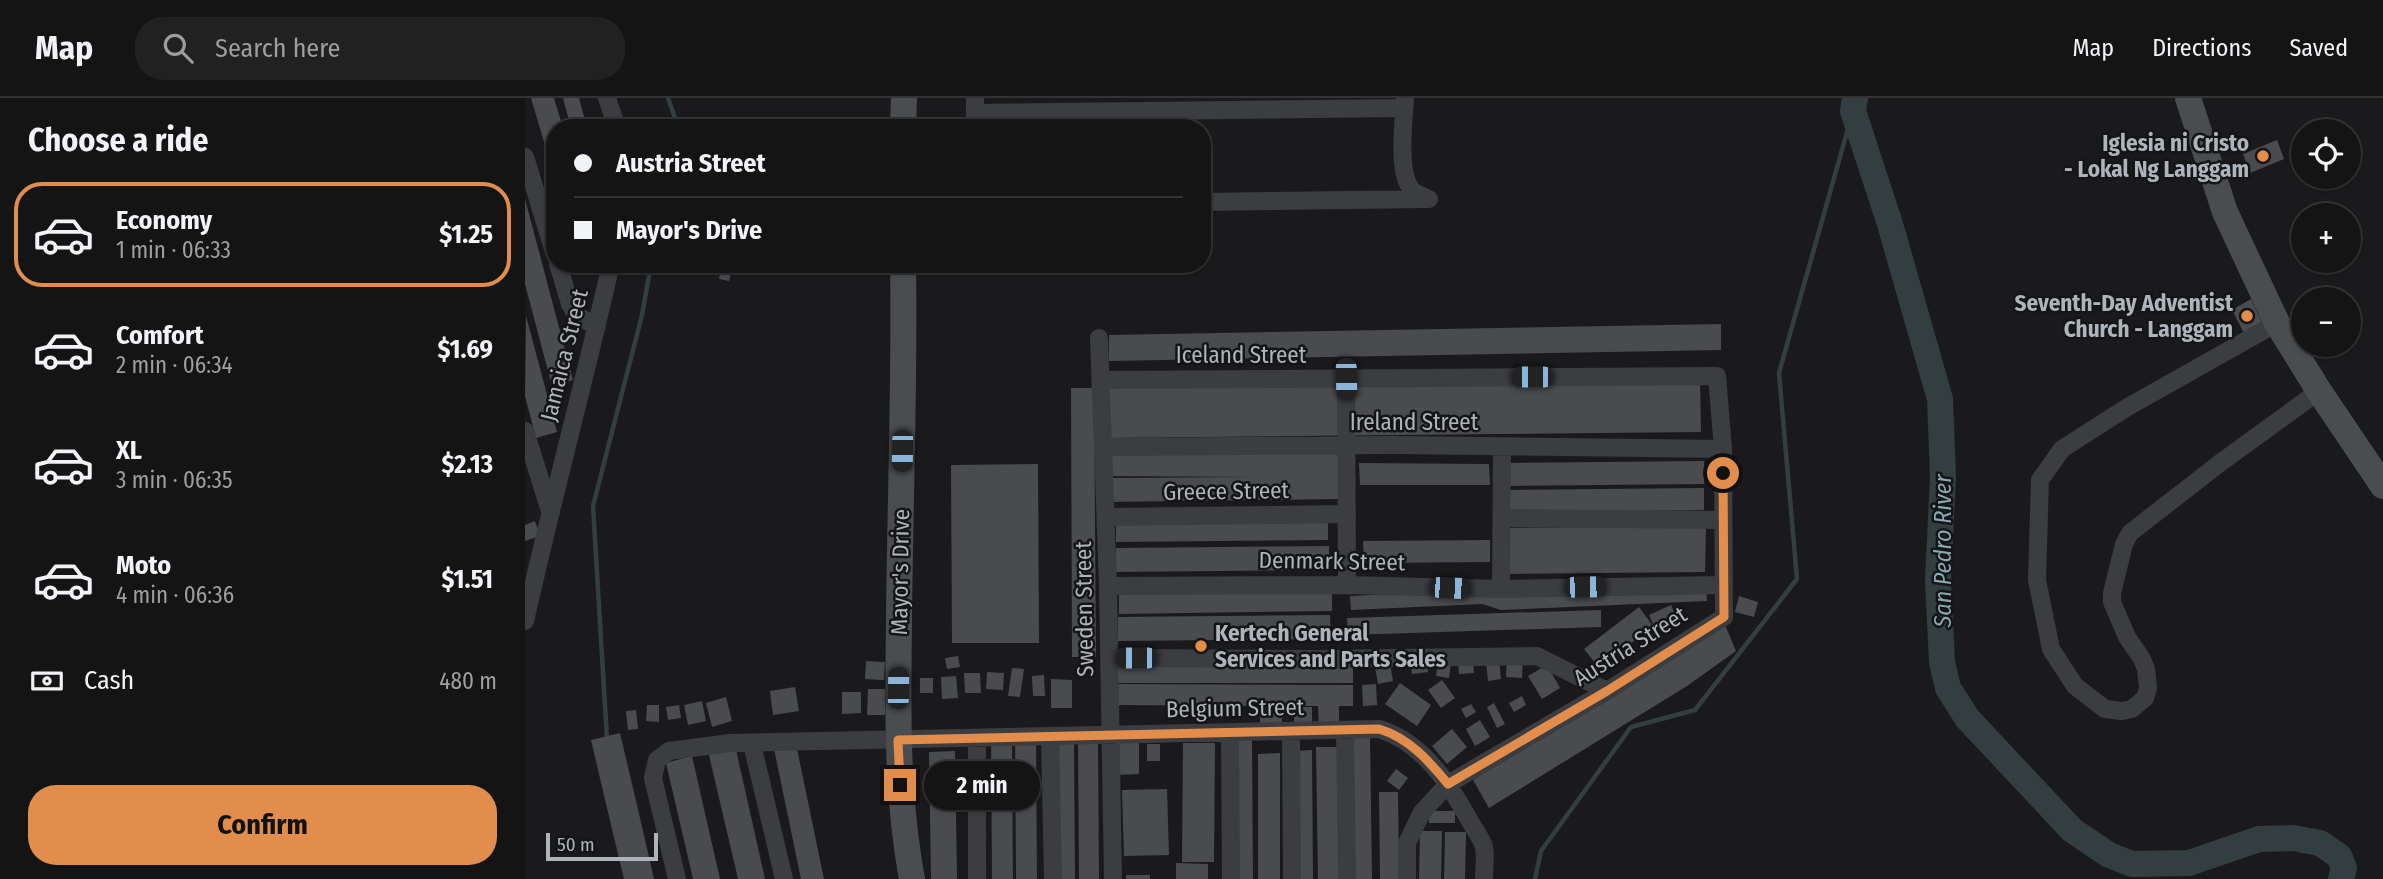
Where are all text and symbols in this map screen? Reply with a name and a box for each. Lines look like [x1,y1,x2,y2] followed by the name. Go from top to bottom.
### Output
[135,17,625,80] search box
[35,28,93,68] text: Map
[159,29,197,67] icon: search
[215,33,340,64] text: Search here
[2073,34,2114,62] text: Map
[2152,34,2251,62] text: Directions
[2289,34,2348,62] text: Saved
[2291,119,2361,357] map controls
[2291,119,2361,189] button: locate
[28,121,209,159] text: Choose a ride
[2064,129,2249,183] place label: Iglesia ni Cristo - Lokal Ng Langgam
[616,148,766,179] text: Austria Street
[2255,148,2271,164] marker: Iglesia ni Cristo - Lokal Ng Langgam
[32,203,95,266] icon: car
[2291,203,2361,273] button: +
[116,205,212,236] text: Economy
[616,215,762,246] text: Mayor's Drive
[439,219,493,250] text: $1.25
[116,236,231,264] text: 1 min · 06:33
[534,286,594,424] street label: Jamaica Street
[2291,287,2361,357] button: −
[2015,289,2234,343] place label: Seventh-Day Adventist Church - Langgam
[2239,308,2255,324] marker: Seventh-Day Adventist Church - Langgam
[32,318,95,381] icon: car
[116,320,204,351] text: Comfort
[438,334,493,365] text: $1.69
[1176,341,1307,369] street label: Iceland Street
[116,351,233,379] text: 2 min · 06:34
[1336,358,1357,400] car
[1512,367,1554,388] car
[1350,408,1479,436] street label: Ireland Street
[892,430,913,472] car
[32,433,95,496] icon: car
[116,435,142,466] text: XL
[442,449,493,480] text: $2.13
[1707,457,1739,489] route start
[116,466,232,494] text: 3 min · 06:35
[1929,474,1957,628] water label: San Pedro River
[1163,476,1290,506] street label: Greece Street
[885,509,915,635] street label: Mayor's Drive
[1069,540,1099,677] street label: Sweden Street
[1259,546,1406,576] street label: Denmark Street
[32,548,95,611] icon: car
[116,550,171,581] text: Moto
[441,564,493,595] text: $1.51
[1564,576,1607,598] car
[1429,577,1472,599] car
[116,581,234,609] text: 4 min · 06:36
[1568,600,1692,692] street label: Austria Street
[1215,619,1446,673] place label: Kertech General Services and Parts Sales
[1193,638,1209,654] marker: Kertech General Services and Parts Sales
[1116,648,1158,669] car
[28,662,66,700] icon: cash
[84,665,134,696] text: Cash
[439,667,497,695] text: 480 m
[888,667,909,709] car
[1166,693,1305,723] street label: Belgium Street
[925,760,1040,810] callout: 2 min
[884,769,916,801] route end
[957,771,1008,799] text: 2 min
[28,785,497,865] button: Confirm
[546,830,658,862] scale bar
[557,833,595,856] text: 50 m

